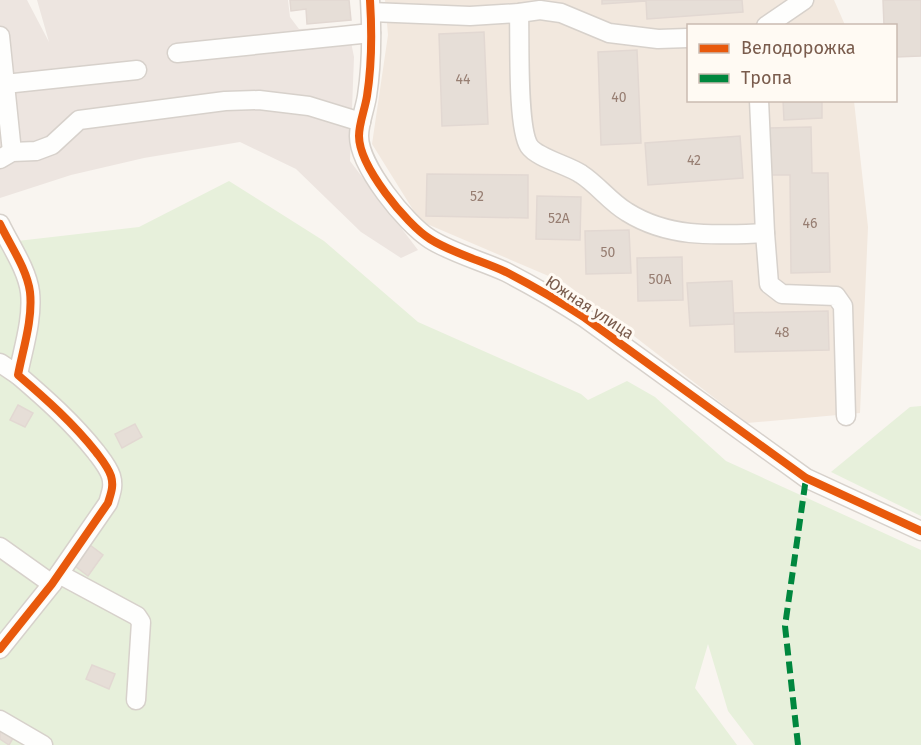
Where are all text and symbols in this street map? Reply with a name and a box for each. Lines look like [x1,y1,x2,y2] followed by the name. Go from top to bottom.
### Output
[687,24,897,102] legend
[741,37,856,59] text: Велодорожка
[741,67,792,89] text: Тропа
[456,71,471,88] house number: 44
[611,89,627,106] house number: 40
[687,152,701,169] house number: 42
[470,188,484,205] house number: 52
[548,210,570,227] house number: 52А
[803,215,817,232] house number: 46
[601,244,616,261] house number: 50
[649,271,671,288] house number: 50А
[542,272,637,343] street label: Южная улица
[774,324,790,341] house number: 48

